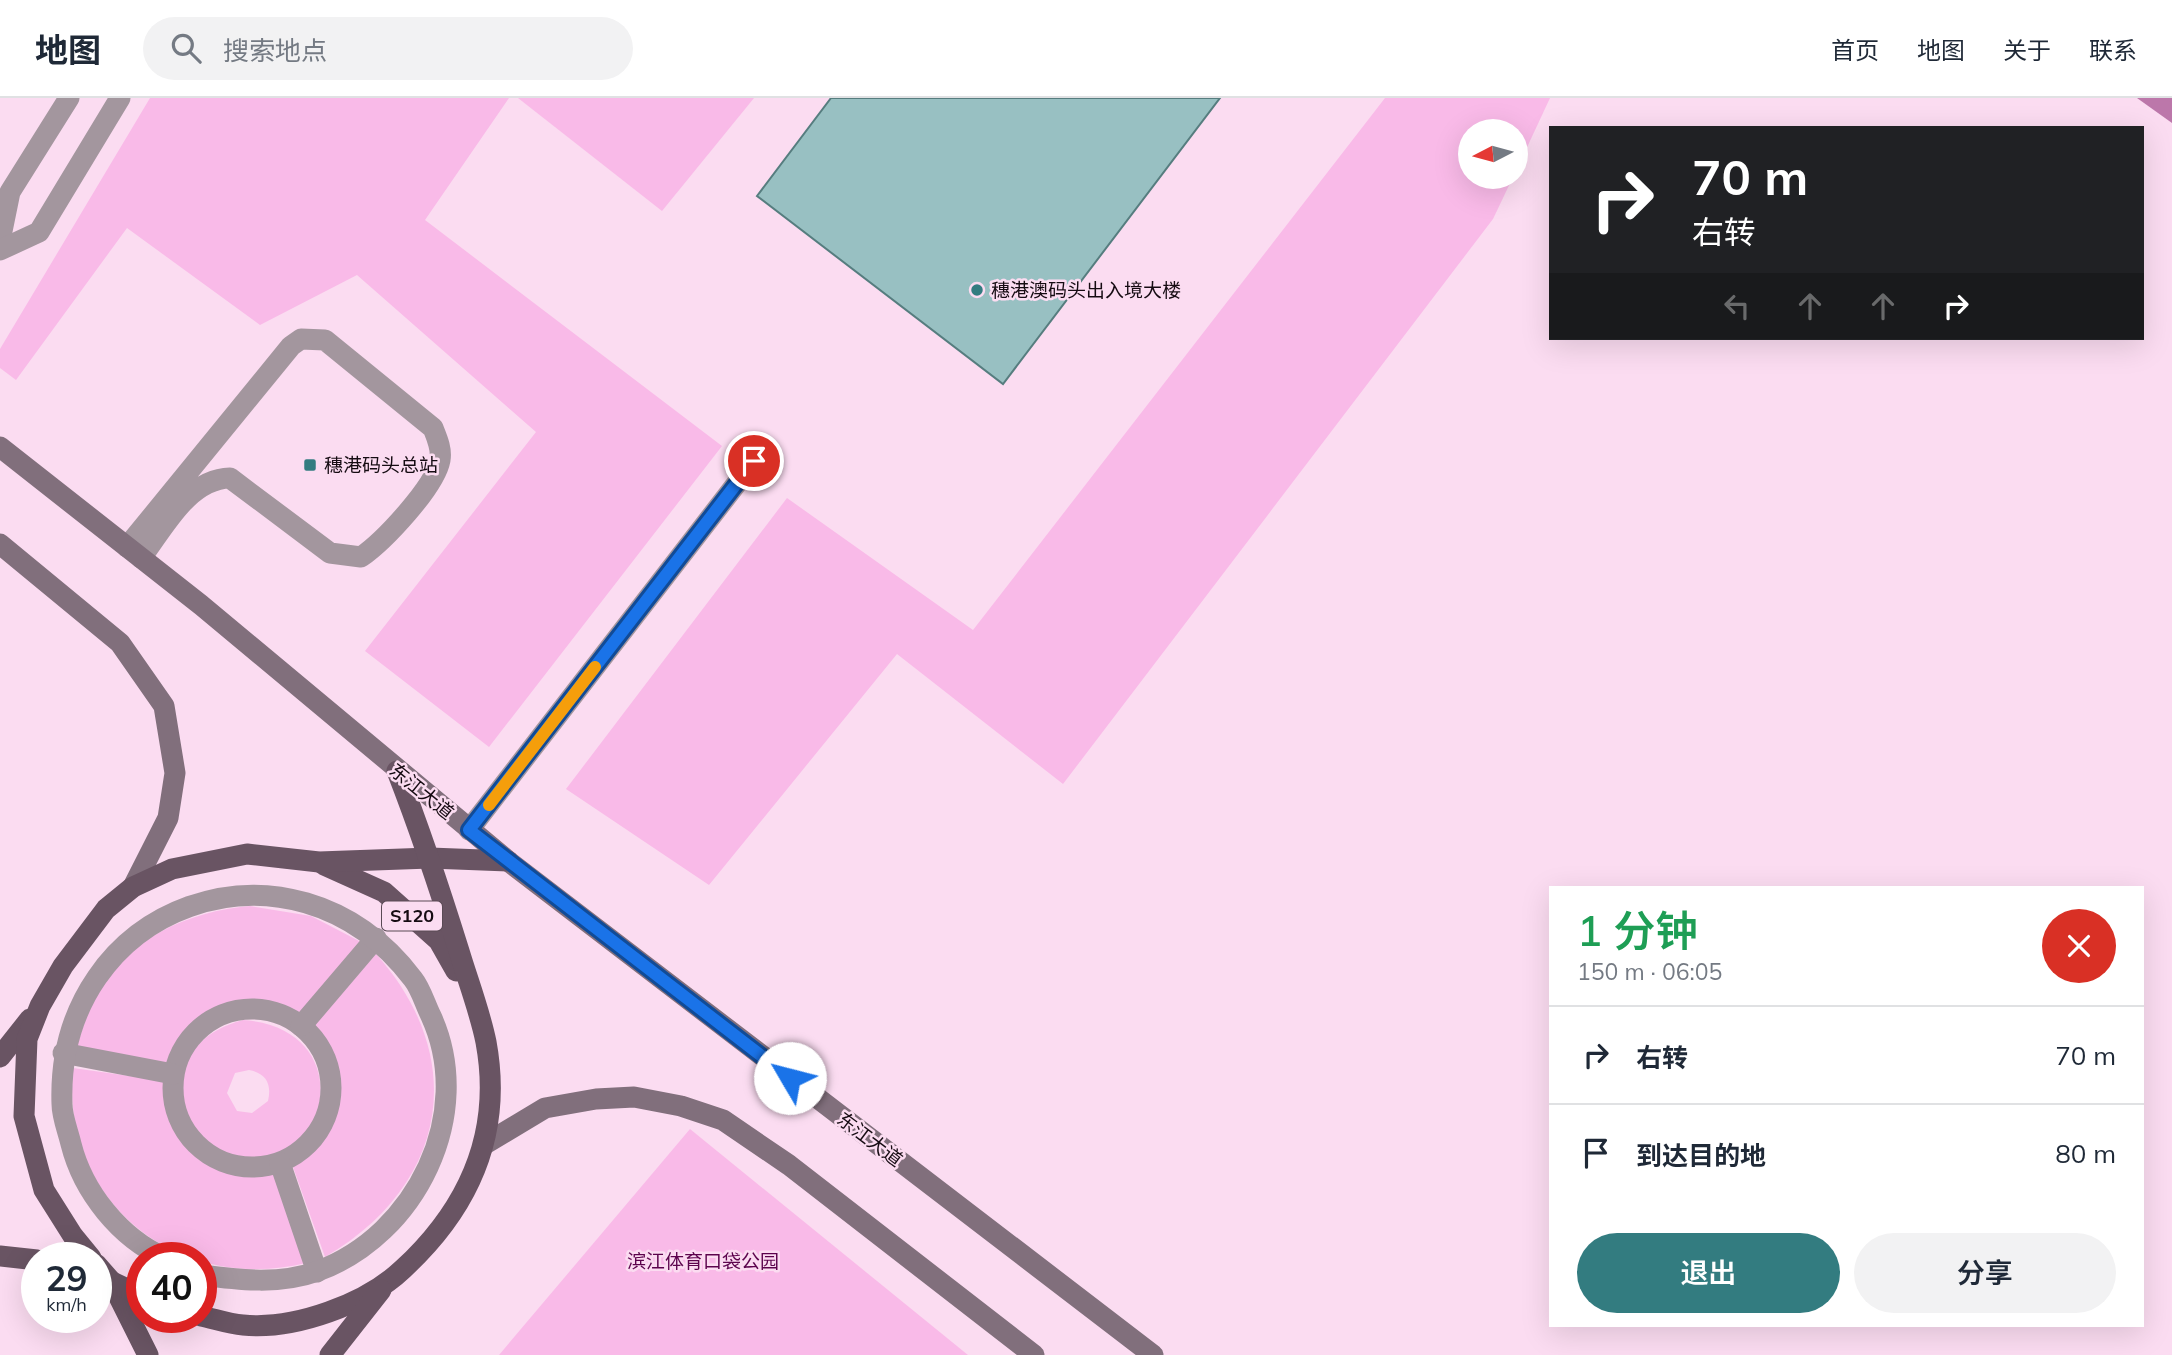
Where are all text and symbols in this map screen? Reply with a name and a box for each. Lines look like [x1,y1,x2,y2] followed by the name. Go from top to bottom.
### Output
[143,17,633,80] search box
[35,29,101,70] text: 地图
[167,29,205,67] icon: search
[223,34,327,67] text: 搜索地点
[1831,35,1879,65] text: 首页
[1917,35,1965,65] text: 地图
[2003,35,2051,65] text: 关于
[2089,35,2137,65] text: 联系
[1458,119,1528,189] north arrow
[1458,119,1528,189] map controls
[1692,146,1808,207] text: 70 m
[1577,154,1668,245] icon: right
[1692,212,1756,252] text: 右转
[991,278,1181,302] place label: 穗港澳码头出入境大楼
[969,282,985,298] marker: 穗港澳码头出入境大楼
[1718,287,1756,325] icon: left
[1791,287,1829,325] icon: ahead
[1864,287,1902,325] icon: ahead
[1937,287,1975,325] icon: right
[724,431,784,491] pin
[735,442,773,480] icon: arrive
[324,453,438,477] place label: 穗港码头总站
[302,457,318,473] marker: 穗港码头总站
[385,758,459,824] street label: 东江大道
[382,902,442,930] road number: S120
[1577,904,1697,957] text: 1 分钟
[2042,909,2116,983] button: close
[1577,957,1722,986] text: 150 m · 06:05
[1577,1036,1615,1074] icon: right
[2055,1039,2116,1072] text: 70 m
[753,1041,827,1115] position arrow
[1636,1041,1688,1074] text: 右转
[832,1107,908,1171] street label: 东江大道
[1577,1134,1615,1172] icon: arrive
[2055,1137,2116,1170] text: 80 m
[1636,1139,1766,1172] text: 到达目的地
[1577,1233,1840,1313] button: 退出
[1854,1233,2116,1313] button: 分享
[126,1242,217,1333] speed limit sign: 40
[627,1249,779,1273] park label: 滨江体育口袋公园
[45,1256,88,1300] text: 29
[46,1293,87,1316] text: km/h

